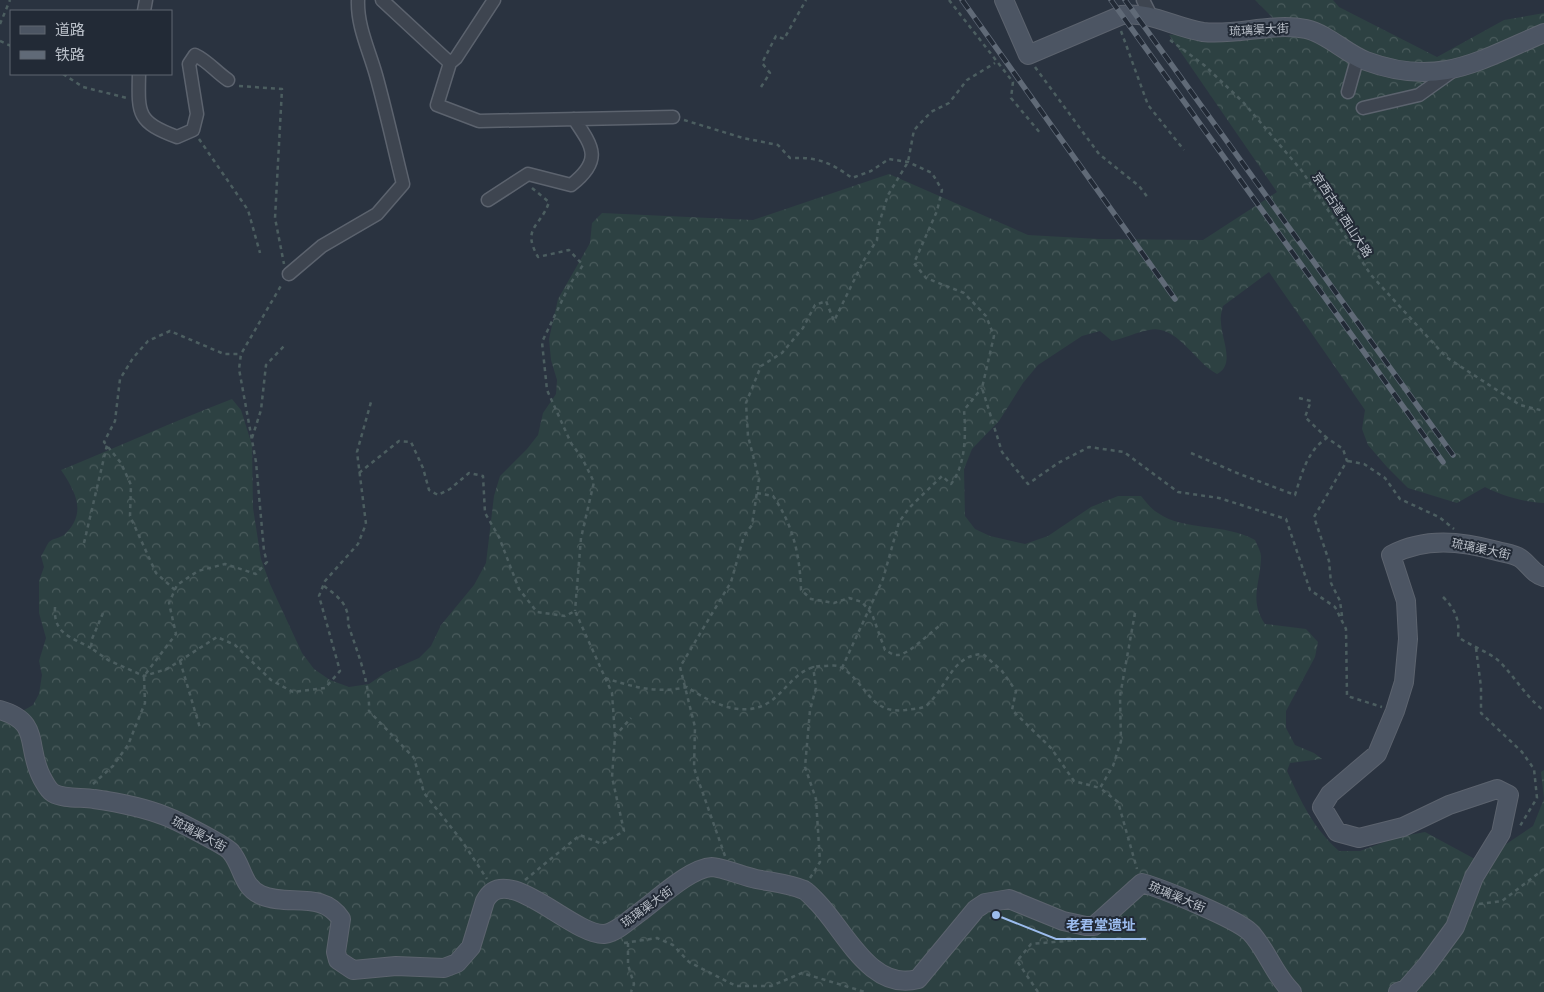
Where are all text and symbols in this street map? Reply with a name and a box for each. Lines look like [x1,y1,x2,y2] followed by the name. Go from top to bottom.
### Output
[10,10,172,75] legend
[55,20,85,40] text: 道路
[1229,20,1289,40] street label: 琉璃渠大街
[55,45,85,65] text: 铁路
[1308,169,1376,261] street label: 京西古道·西山大路
[1450,535,1512,563] street label: 琉璃渠大街
[169,813,229,855] street label: 琉璃渠大街
[1146,878,1208,916] street label: 琉璃渠大街
[618,883,676,931] street label: 琉璃渠大街
[1056,910,1146,939] callout: 老君堂遗址
[1066,916,1136,934] text: 老君堂遗址

